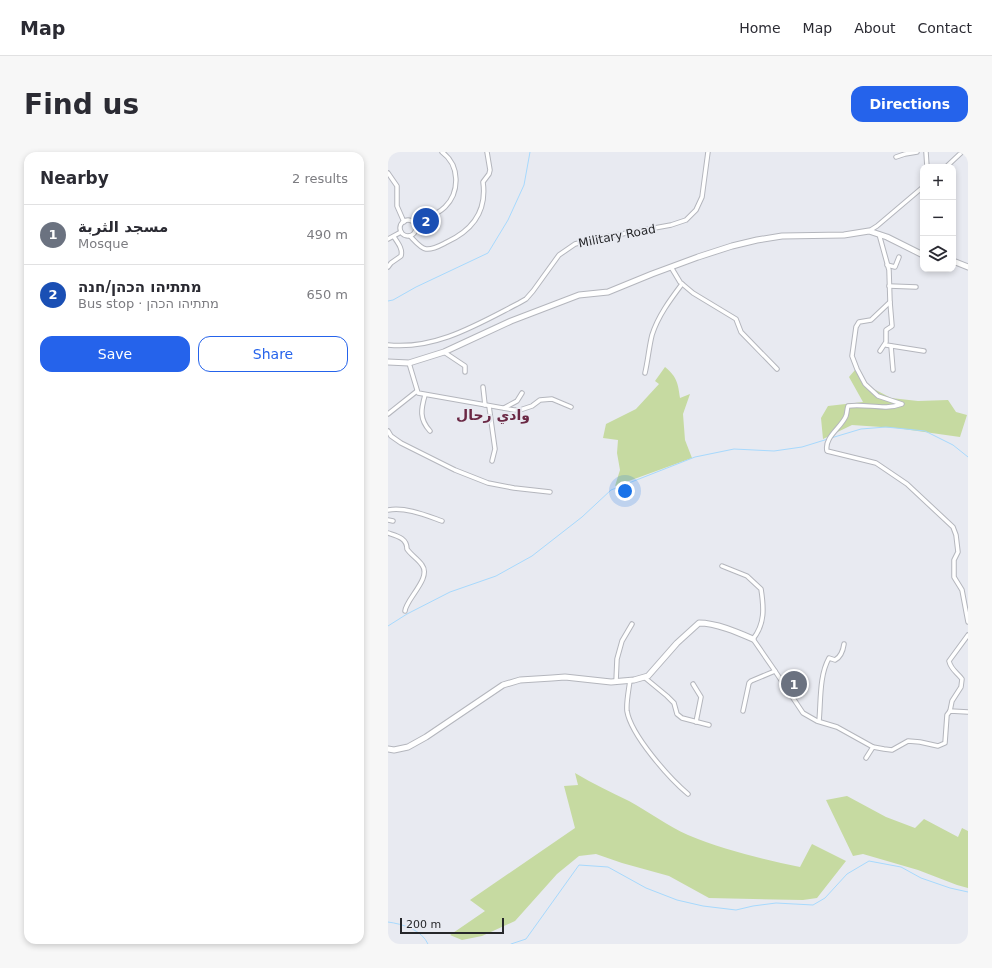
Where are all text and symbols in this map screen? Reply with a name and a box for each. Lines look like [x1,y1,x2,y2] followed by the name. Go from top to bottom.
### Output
[20,17,65,39] text: Map
[739,20,781,36] text: Home
[803,20,832,36] text: Map
[854,20,896,36] text: About
[918,20,972,36] text: Contact
[851,86,968,122] button: Directions
[24,88,139,121] text: Find us
[920,164,956,272] map controls
[920,164,956,200] button: +
[40,168,109,188] text: Nearby
[292,171,348,186] text: 2 results
[920,200,956,236] button: −
[413,206,439,236] pin: 2
[78,218,168,236] text: مسجد الثربة
[577,222,657,250] street label: Military Road
[48,227,58,242] text: 1
[306,227,348,242] text: 490 m
[78,236,128,251] text: Mosque
[920,236,956,272] button: layers
[78,278,202,296] text: מתתיהו הכהן/חנה
[48,287,58,302] text: 2
[306,287,348,302] text: 650 m
[78,296,219,311] text: Bus stop · מתתיהו הכהן
[40,336,190,372] button: Save
[198,336,348,372] button: Share
[456,407,530,425] district label: وادي رحال
[615,481,635,501] your location
[781,669,807,699] pin: 1
[400,916,504,935] scale bar
[406,918,441,931] text: 200 m

